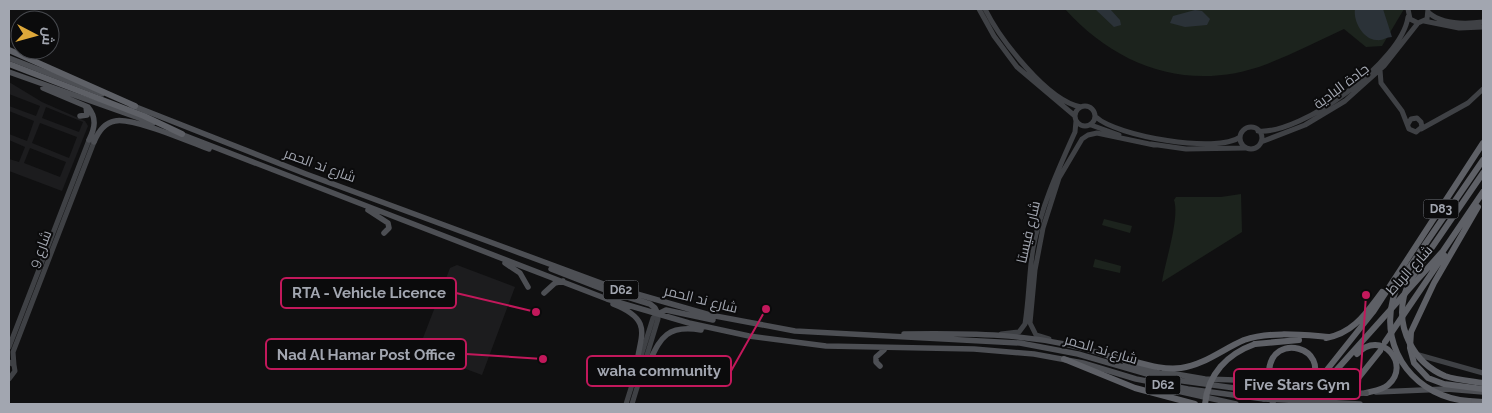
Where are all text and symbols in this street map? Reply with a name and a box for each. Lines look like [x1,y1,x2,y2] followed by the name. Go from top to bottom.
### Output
[10,10,60,60] north arrow
[38,26,57,46] text: ش
[1310,60,1372,112] street label: جادة البادية
[281,144,358,186] street label: شارع ند الحمر
[1013,199,1044,265] street label: شارع فيستا
[1424,200,1458,218] road number: D83
[26,228,55,270] street label: شارع 9
[1383,242,1436,299] street label: شارع الرباط
[281,278,456,308] callout: RTA - Vehicle Licence
[604,280,638,300] road number: D62
[661,282,739,317] street label: شارع ند الحمر
[292,284,446,302] text: RTA - Vehicle Licence
[1061,331,1139,368] street label: شارع ند الحمر
[266,339,466,369] callout: Nad Al Hamar Post Office
[277,346,455,364] text: Nad Al Hamar Post Office
[587,356,731,386] callout: waha community
[597,362,722,380] text: waha community
[1234,369,1360,399] callout: Five Stars Gym
[1146,376,1180,394] road number: D62
[1244,376,1350,394] text: Five Stars Gym

